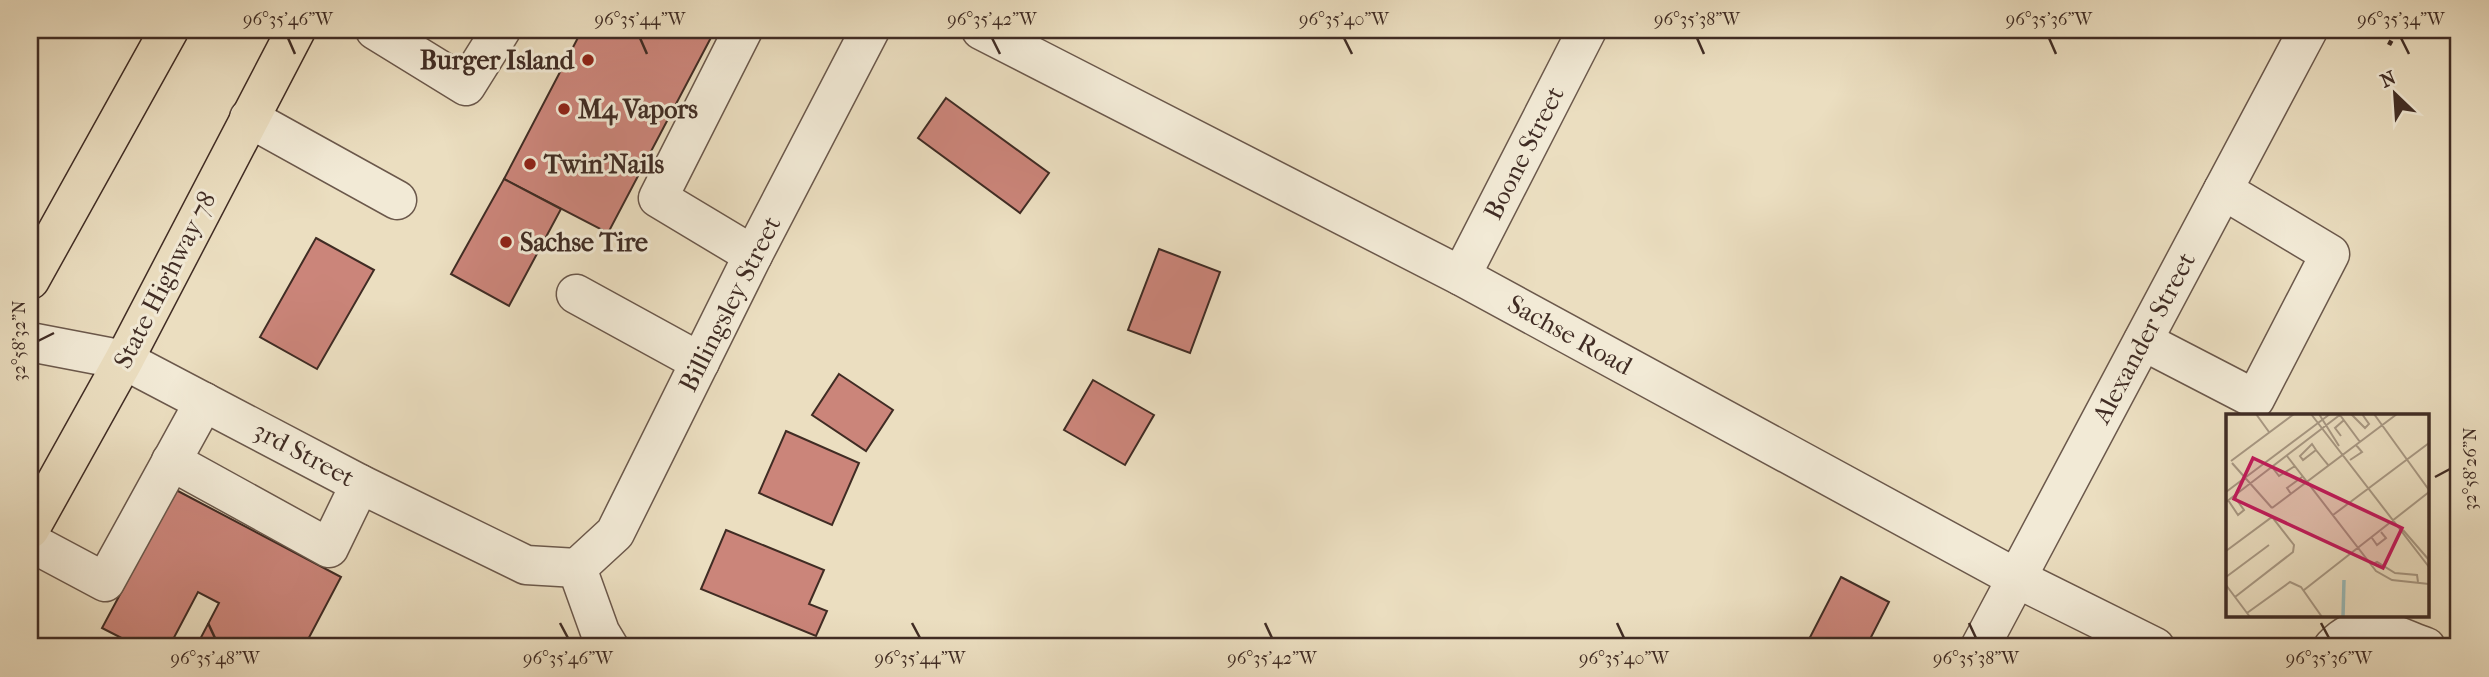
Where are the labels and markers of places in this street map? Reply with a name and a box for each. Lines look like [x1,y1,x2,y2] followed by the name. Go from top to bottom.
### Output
[420,45,575,76] place label: Burger Island
[580,52,596,68] marker: Burger Island
[578,94,698,126] place label: M4 Vapors
[556,101,572,117] marker: M4 Vapors
[543,149,665,180] place label: Twin'Nails
[522,156,538,172] marker: Twin'Nails
[520,227,648,258] place label: Sachse Tire
[498,234,514,250] marker: Sachse Tire

